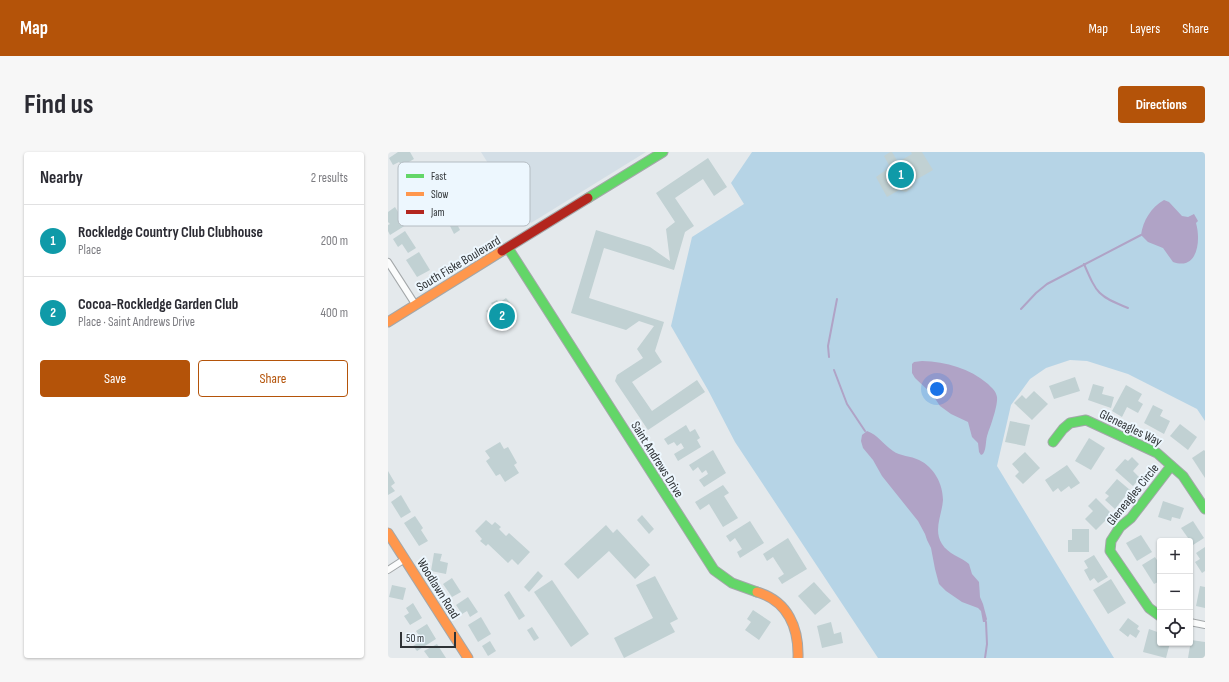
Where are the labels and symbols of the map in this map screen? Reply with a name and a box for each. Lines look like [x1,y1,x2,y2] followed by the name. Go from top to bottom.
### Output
[888,160,914,190] pin: 1
[398,162,530,226] legend
[431,170,447,183] text: Fast
[431,188,448,201] text: Slow
[430,206,445,219] text: Jam
[414,232,503,295] street label: South Fiske Boulevard
[489,301,515,331] pin: 2
[927,379,947,399] your location
[1097,406,1164,450] street label: Gleneagles Way
[627,418,687,501] street label: Saint Andrews Drive
[1103,461,1162,529] street label: Gleneagles Circle
[413,555,463,622] street label: Woodlawn Road
[400,630,456,649] scale bar

